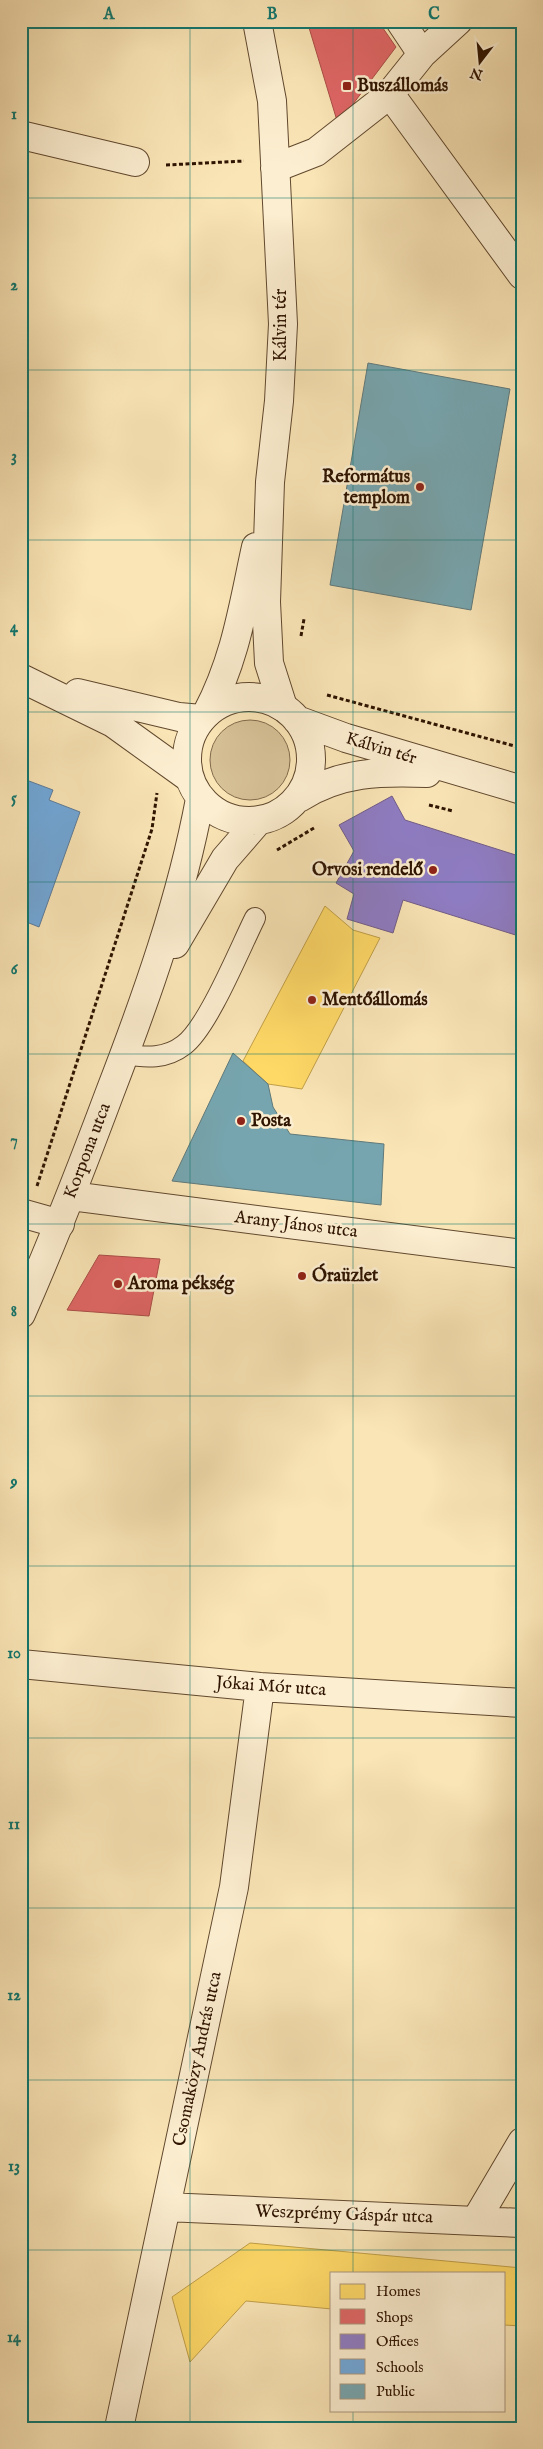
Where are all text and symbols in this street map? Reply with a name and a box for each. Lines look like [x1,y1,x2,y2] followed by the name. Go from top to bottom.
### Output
[103,5,116,25] text: A
[267,5,278,25] text: B
[428,5,440,25] text: C
[456,38,506,88] north arrow
[468,63,486,84] text: N
[357,75,449,98] place label: Buszállomás
[341,80,353,92] marker: Buszállomás
[11,105,17,125] text: 1
[10,276,18,296] text: 2
[270,288,293,361] street label: Kálvin tér
[11,447,17,467] text: 3
[322,466,411,510] place label: Református templom
[414,481,426,493] marker: Református templom
[10,618,19,638] text: 4
[343,727,420,771] street label: Kálvin tér
[11,789,17,809] text: 5
[312,859,423,882] place label: Orvosi rendelő
[427,864,439,876] marker: Orvosi rendelő
[11,960,19,980] text: 6
[322,989,428,1012] place label: Mentőállomás
[306,994,318,1006] marker: Mentőállomás
[59,1100,117,1202] street label: Korpona utca
[251,1110,292,1133] place label: Posta
[235,1115,247,1127] marker: Posta
[10,1131,18,1151] text: 7
[232,1206,359,1244] street label: Arany János utca
[312,1263,379,1288] place label: Óraüzlet
[296,1270,308,1282] marker: Óraüzlet
[127,1273,235,1296] place label: Aroma pékség
[112,1278,124,1290] marker: Aroma pékség
[11,1302,17,1322] text: 8
[10,1473,18,1493] text: 9
[7,1644,21,1664] text: 10
[213,1672,327,1702] street label: Jókai Mór utca
[8,1815,20,1835] text: 11
[168,1969,228,2148] street label: Csomaközy András utca
[7,1986,21,2006] text: 12
[8,2157,20,2177] text: 13
[255,2200,433,2230] street label: Weszprémy Gáspár utca
[330,2272,506,2412] legend
[376,2282,420,2301] text: Homes
[376,2308,413,2327] text: Shops
[7,2328,22,2348] text: 14
[376,2332,419,2351] text: Offices
[376,2358,424,2377] text: Schools
[376,2382,415,2401] text: Public

